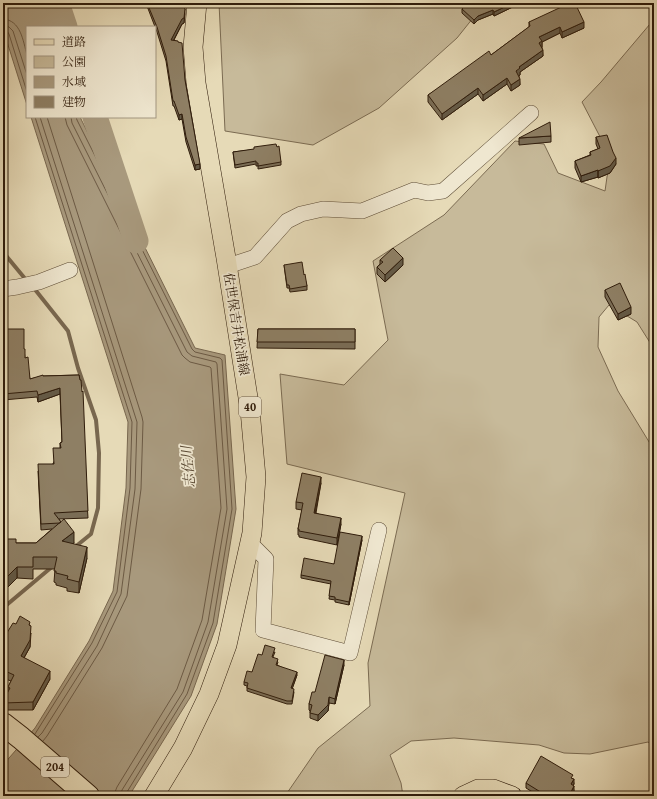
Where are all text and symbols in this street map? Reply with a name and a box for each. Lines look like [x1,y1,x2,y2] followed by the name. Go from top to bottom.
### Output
[26,26,156,118] legend
[62,33,86,50] text: 道路
[62,53,86,70] text: 公園
[62,73,86,90] text: 水域
[62,93,86,110] text: 建物
[219,271,254,377] street label: 佐世保吉井松浦線
[239,397,261,417] road number: 40
[176,443,200,489] water label: 志佐川
[41,757,69,777] road number: 204

